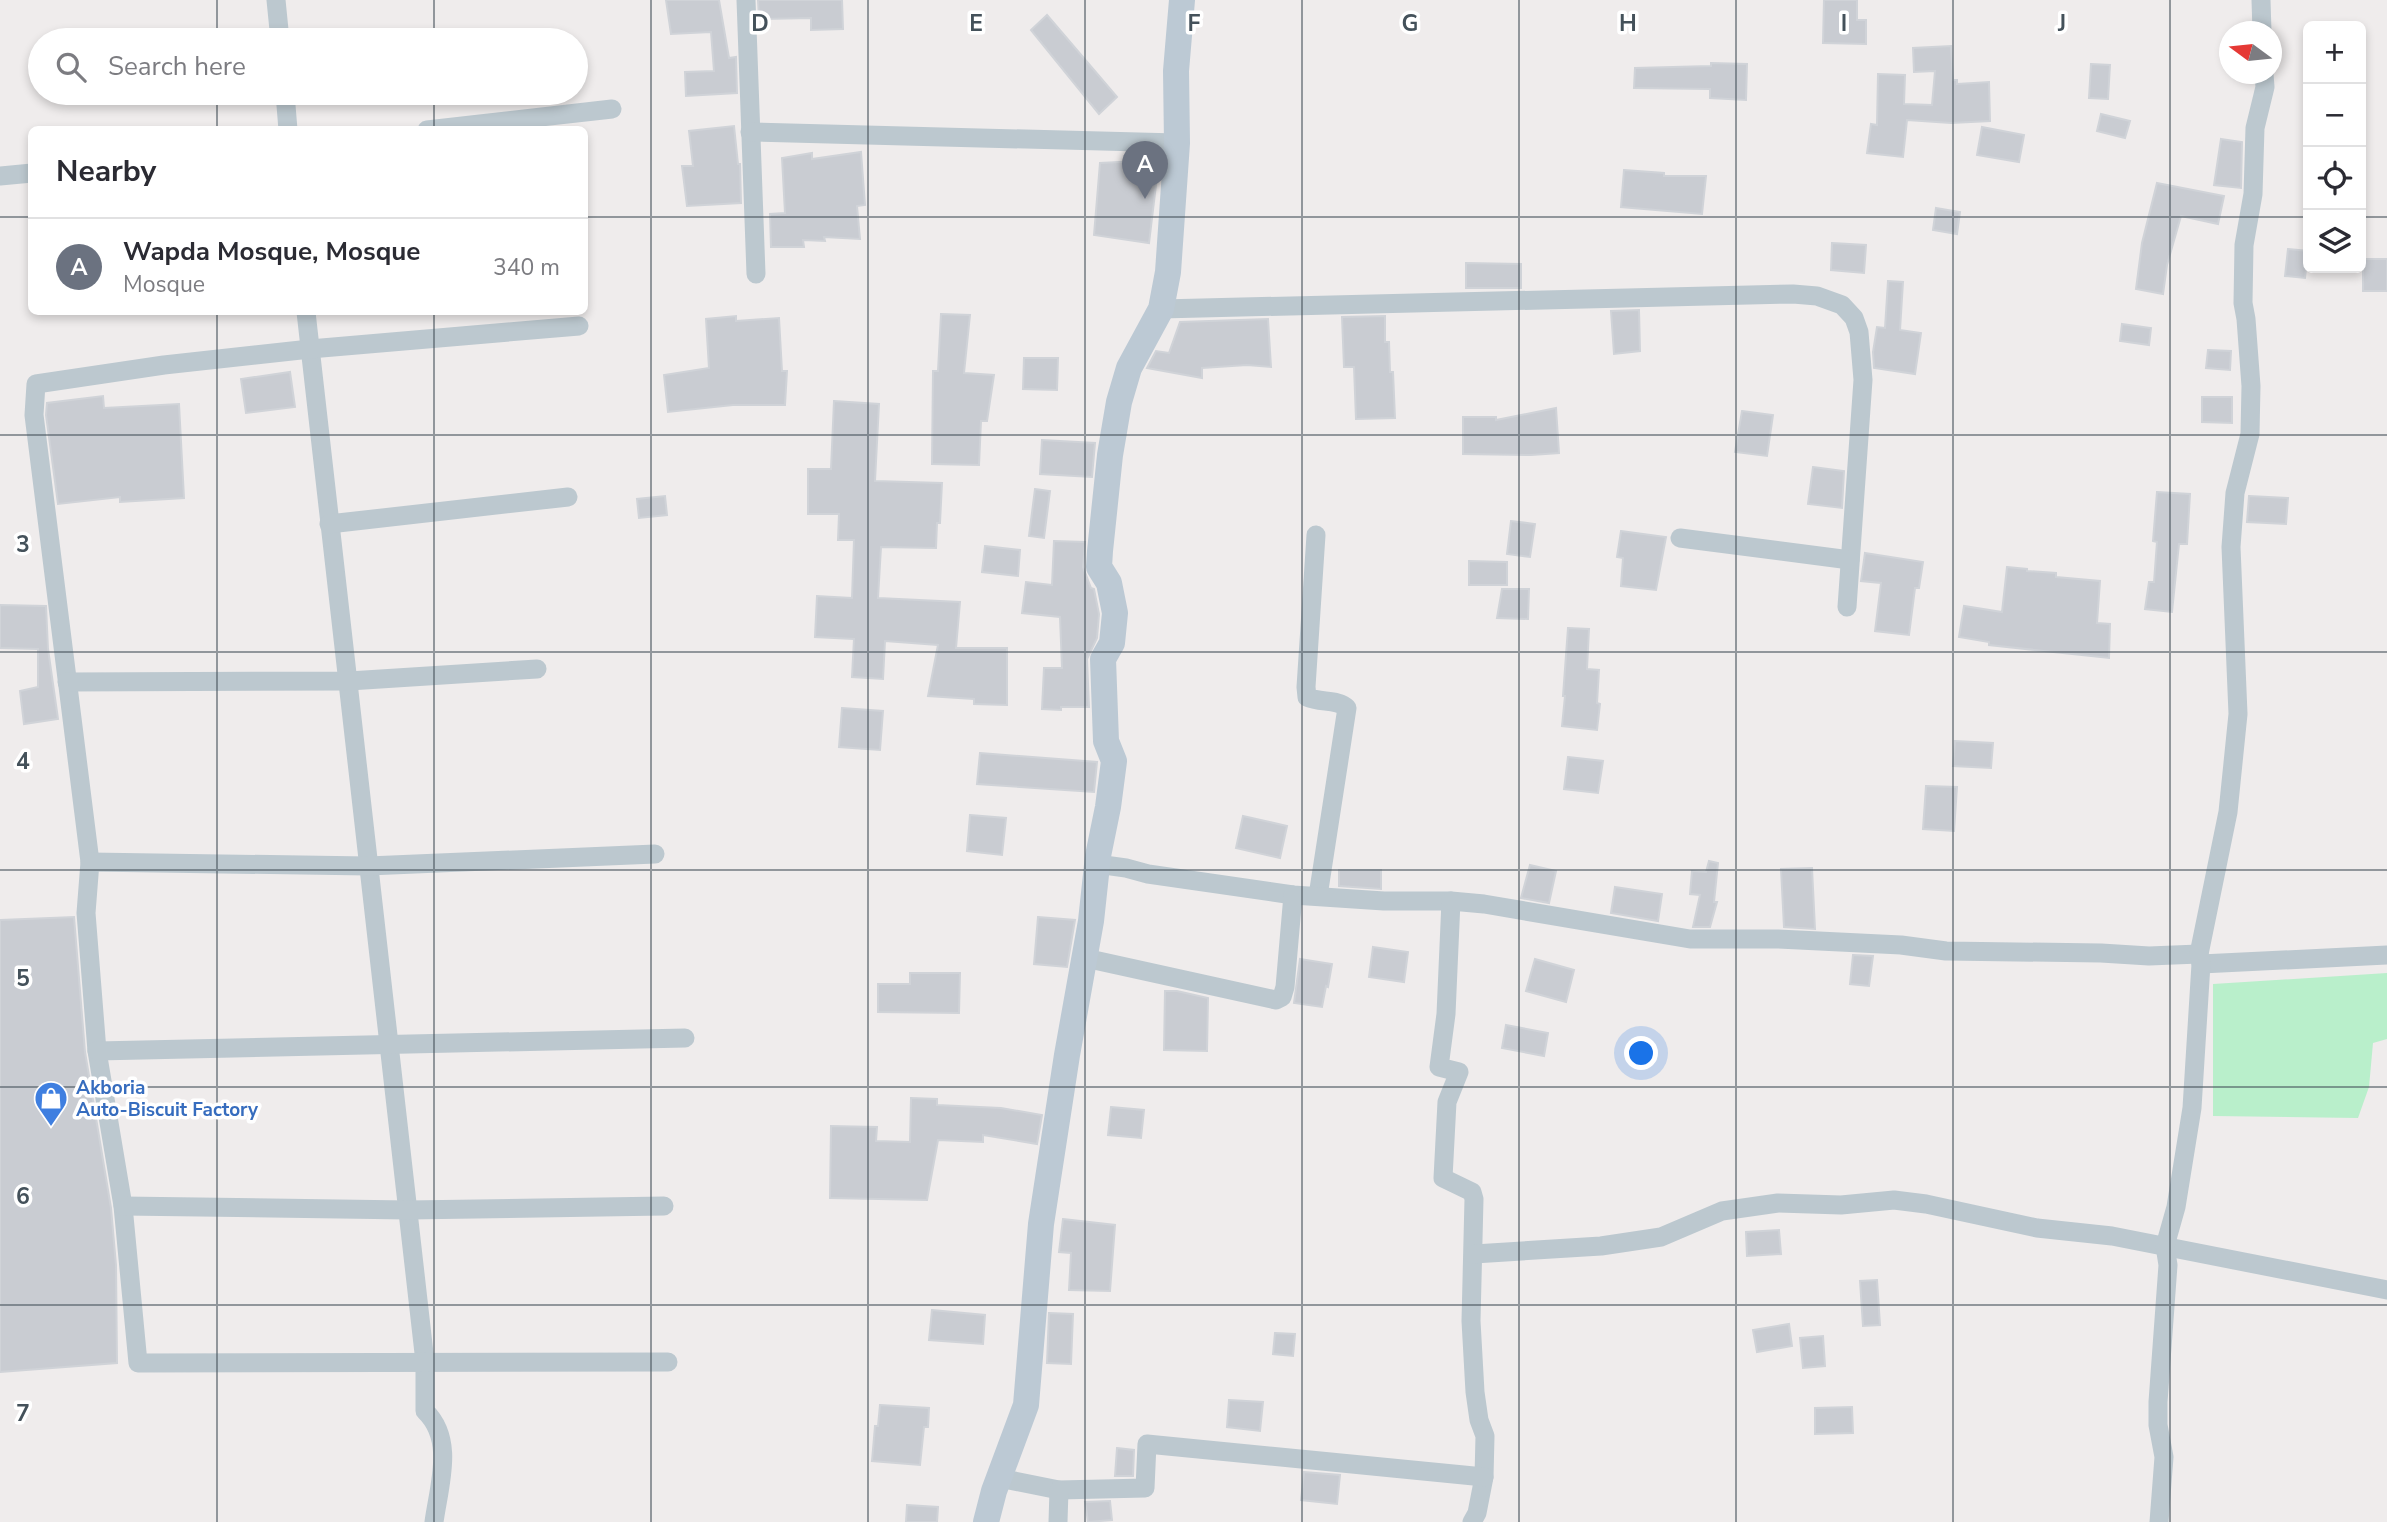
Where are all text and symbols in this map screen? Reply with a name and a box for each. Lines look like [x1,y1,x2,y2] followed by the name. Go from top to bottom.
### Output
[751,8,769,39] text: D
[969,8,983,39] text: E
[1188,8,1201,39] text: F
[1402,8,1418,39] text: G
[1619,8,1637,39] text: H
[1841,8,1847,39] text: I
[2057,8,2066,39] text: J
[2219,21,2282,84] north arrow
[2303,21,2366,273] map controls
[2303,21,2366,84] button: +
[28,28,588,105] search box
[52,48,90,86] icon: search
[108,49,246,84] text: Search here
[2303,84,2366,147] button: −
[1122,141,1168,199] pin: A
[2303,147,2366,210] button: locate
[56,151,156,192] text: Nearby
[2303,210,2366,273] button: layers
[123,234,420,269] text: Wapda Mosque, Mosque
[70,252,88,283] text: A
[493,252,560,283] text: 340 m
[123,269,205,300] text: Mosque
[16,529,30,560] text: 3
[16,746,30,777] text: 4
[16,963,30,994] text: 5
[1624,1036,1658,1070] your location
[76,1075,259,1123] place label: Akboria Auto-Biscuit Factory
[32,1079,70,1128] shop icon: Akboria Auto-Biscuit Factory
[16,1181,30,1212] text: 6
[16,1398,30,1429] text: 7

